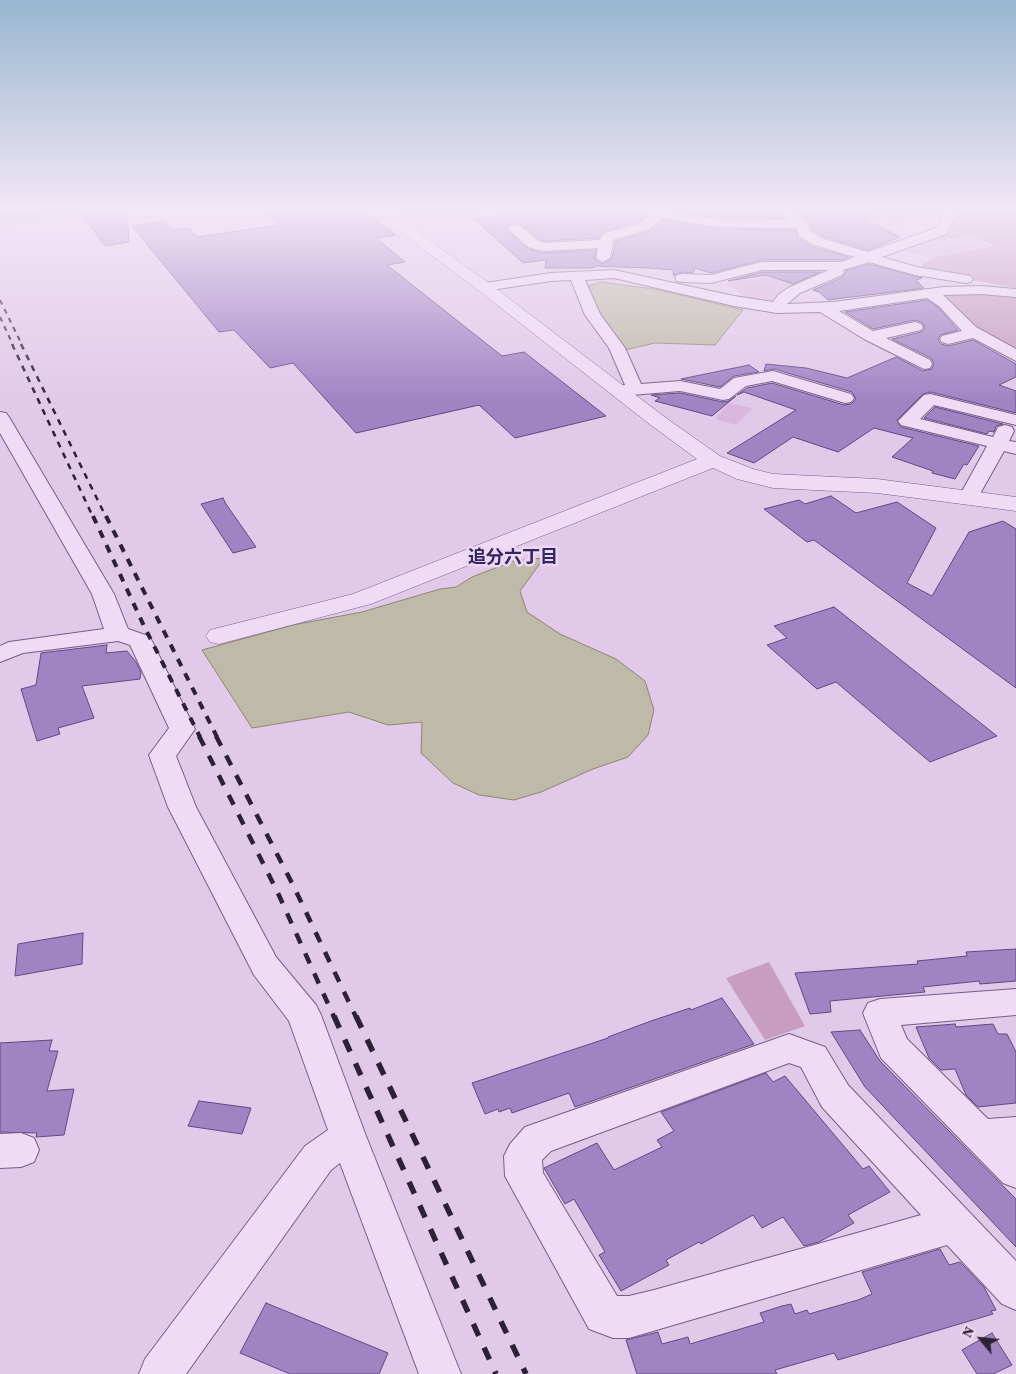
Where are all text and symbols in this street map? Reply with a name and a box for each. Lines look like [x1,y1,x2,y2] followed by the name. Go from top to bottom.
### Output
[468,547,558,569] district label: 追分六丁目
[956,1314,1006,1364] north arrow
[957,1323,979,1341] text: N

